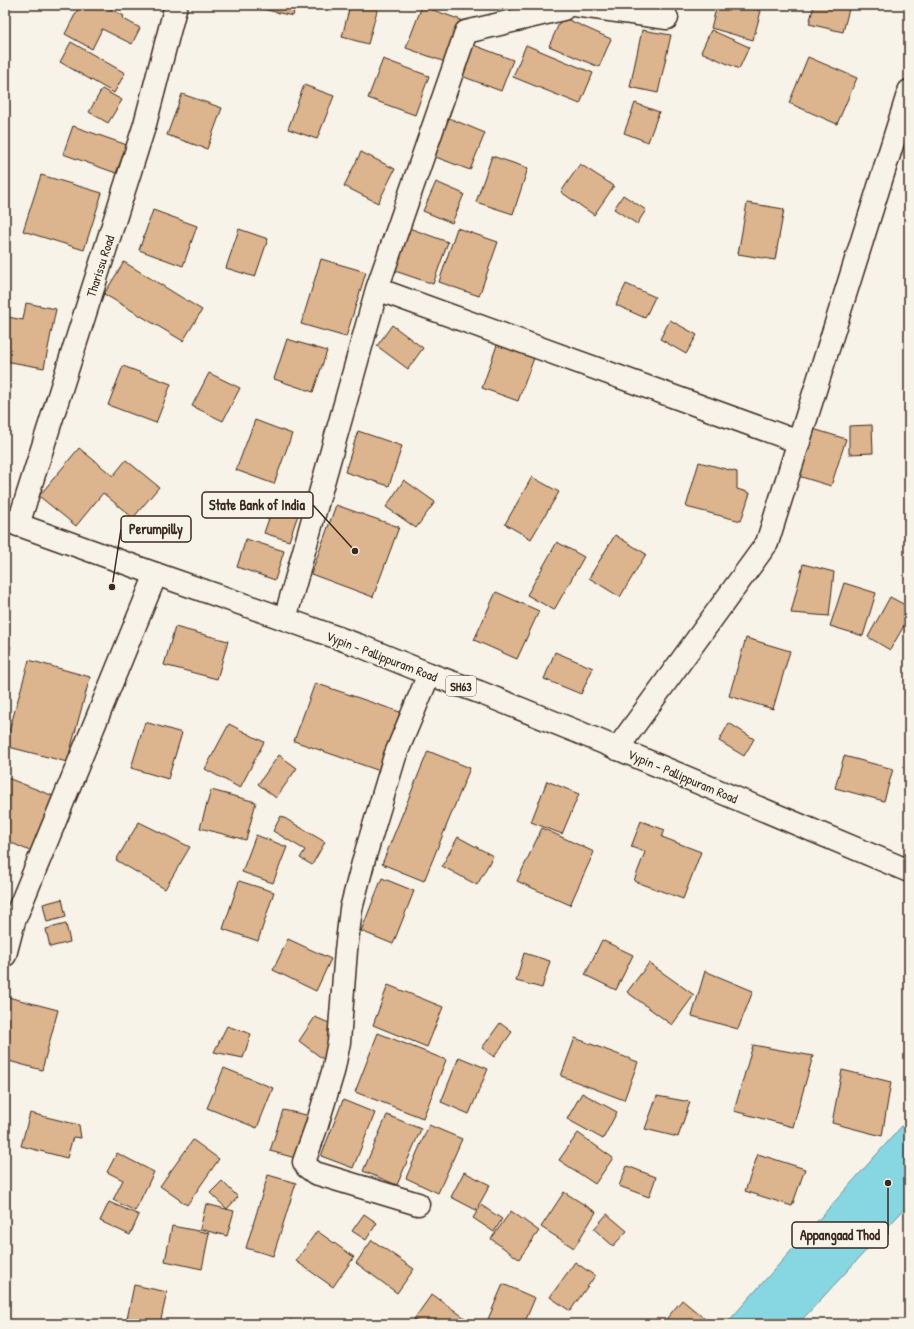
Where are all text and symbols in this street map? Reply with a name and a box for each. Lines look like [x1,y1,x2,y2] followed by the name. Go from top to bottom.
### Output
[82,233,118,299] street label: Tharissu Road
[202,492,313,518] callout: State Bank of India
[209,495,305,514] text: State Bank of India
[121,516,191,542] callout: Perumpilly
[129,519,183,540] text: Perumpilly
[324,626,440,686] street label: Vypin - Pallippuram Road
[446,676,476,696] road number: SH63
[625,745,741,807] street label: Vypin - Pallippuram Road
[792,1222,888,1248] callout: Appangaad Thod
[800,1225,881,1246] text: Appangaad Thod

